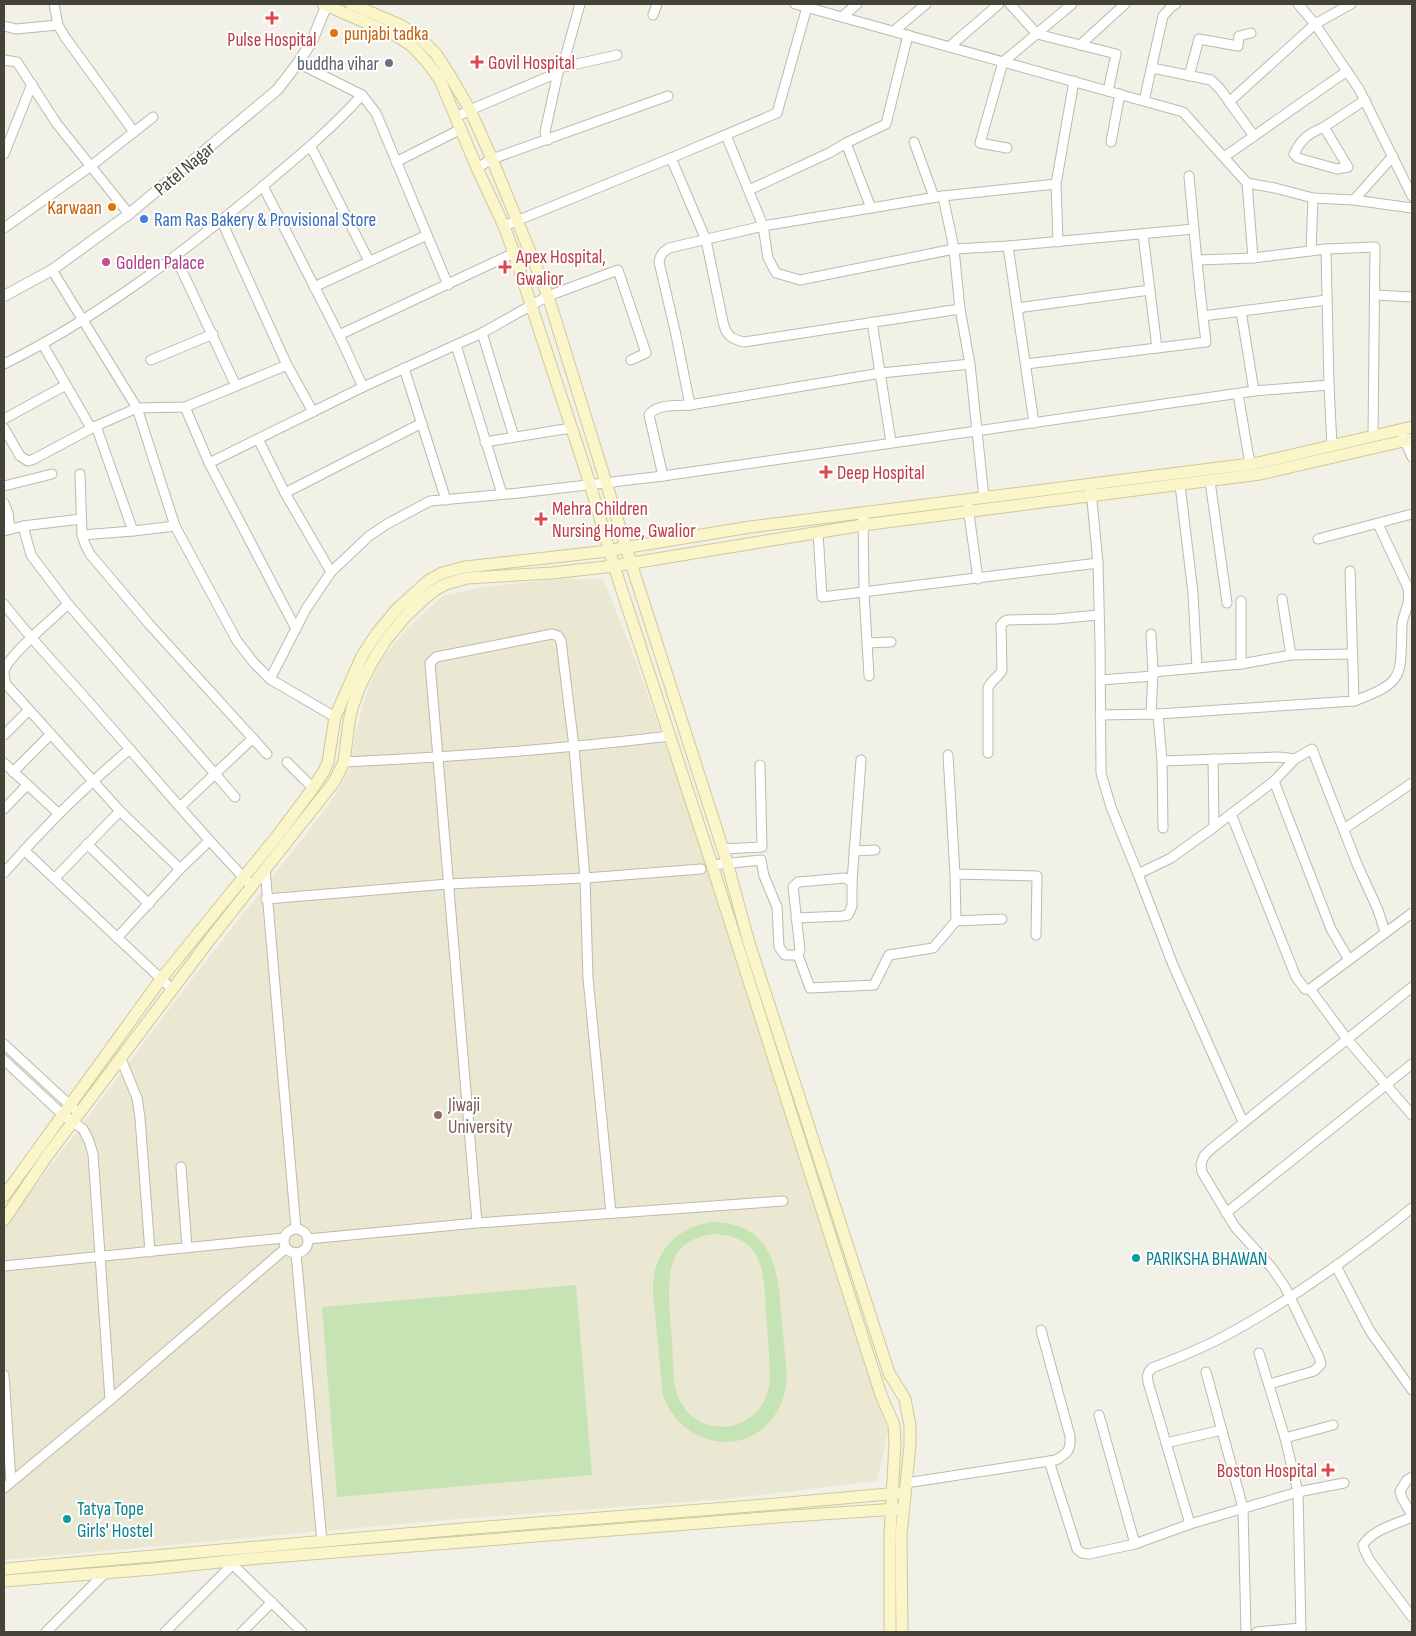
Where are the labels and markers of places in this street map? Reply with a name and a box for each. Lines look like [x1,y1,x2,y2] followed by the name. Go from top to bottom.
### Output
[265,11,279,25] marker: Pulse Hospital
[344,23,429,46] place label: punjabi tadka
[328,27,340,39] marker: punjabi tadka
[227,29,317,52] place label: Pulse Hospital
[488,52,575,75] place label: Govil Hospital
[297,53,380,76] place label: buddha vihar
[470,55,484,69] marker: Govil Hospital
[383,57,395,69] marker: buddha vihar
[47,197,102,220] place label: Karwaan
[106,201,118,213] marker: Karwaan
[154,209,376,232] place label: Ram Ras Bakery & Provisional Store
[138,213,150,225] marker: Ram Ras Bakery & Provisional Store
[515,246,606,291] place label: Apex Hospital, Gwalior
[116,252,205,275] place label: Golden Palace
[100,256,112,268] marker: Golden Palace
[498,260,512,274] marker: Apex Hospital, Gwalior
[837,462,925,485] place label: Deep Hospital
[819,465,833,479] marker: Deep Hospital
[552,498,696,543] place label: Mehra Children Nursing Home, Gwalior
[534,512,548,526] marker: Mehra Children Nursing Home, Gwalior
[447,1094,513,1139] place label: Jiwaji University
[432,1109,444,1121] marker: Jiwaji University
[1146,1248,1267,1271] place label: PARIKSHA BHAWAN
[1130,1252,1142,1264] marker: PARIKSHA BHAWAN
[1217,1460,1317,1483] place label: Boston Hospital
[1321,1463,1335,1477] marker: Boston Hospital
[77,1498,153,1543] place label: Tatya Tope Girls' Hostel
[61,1513,73,1525] marker: Tatya Tope Girls' Hostel

